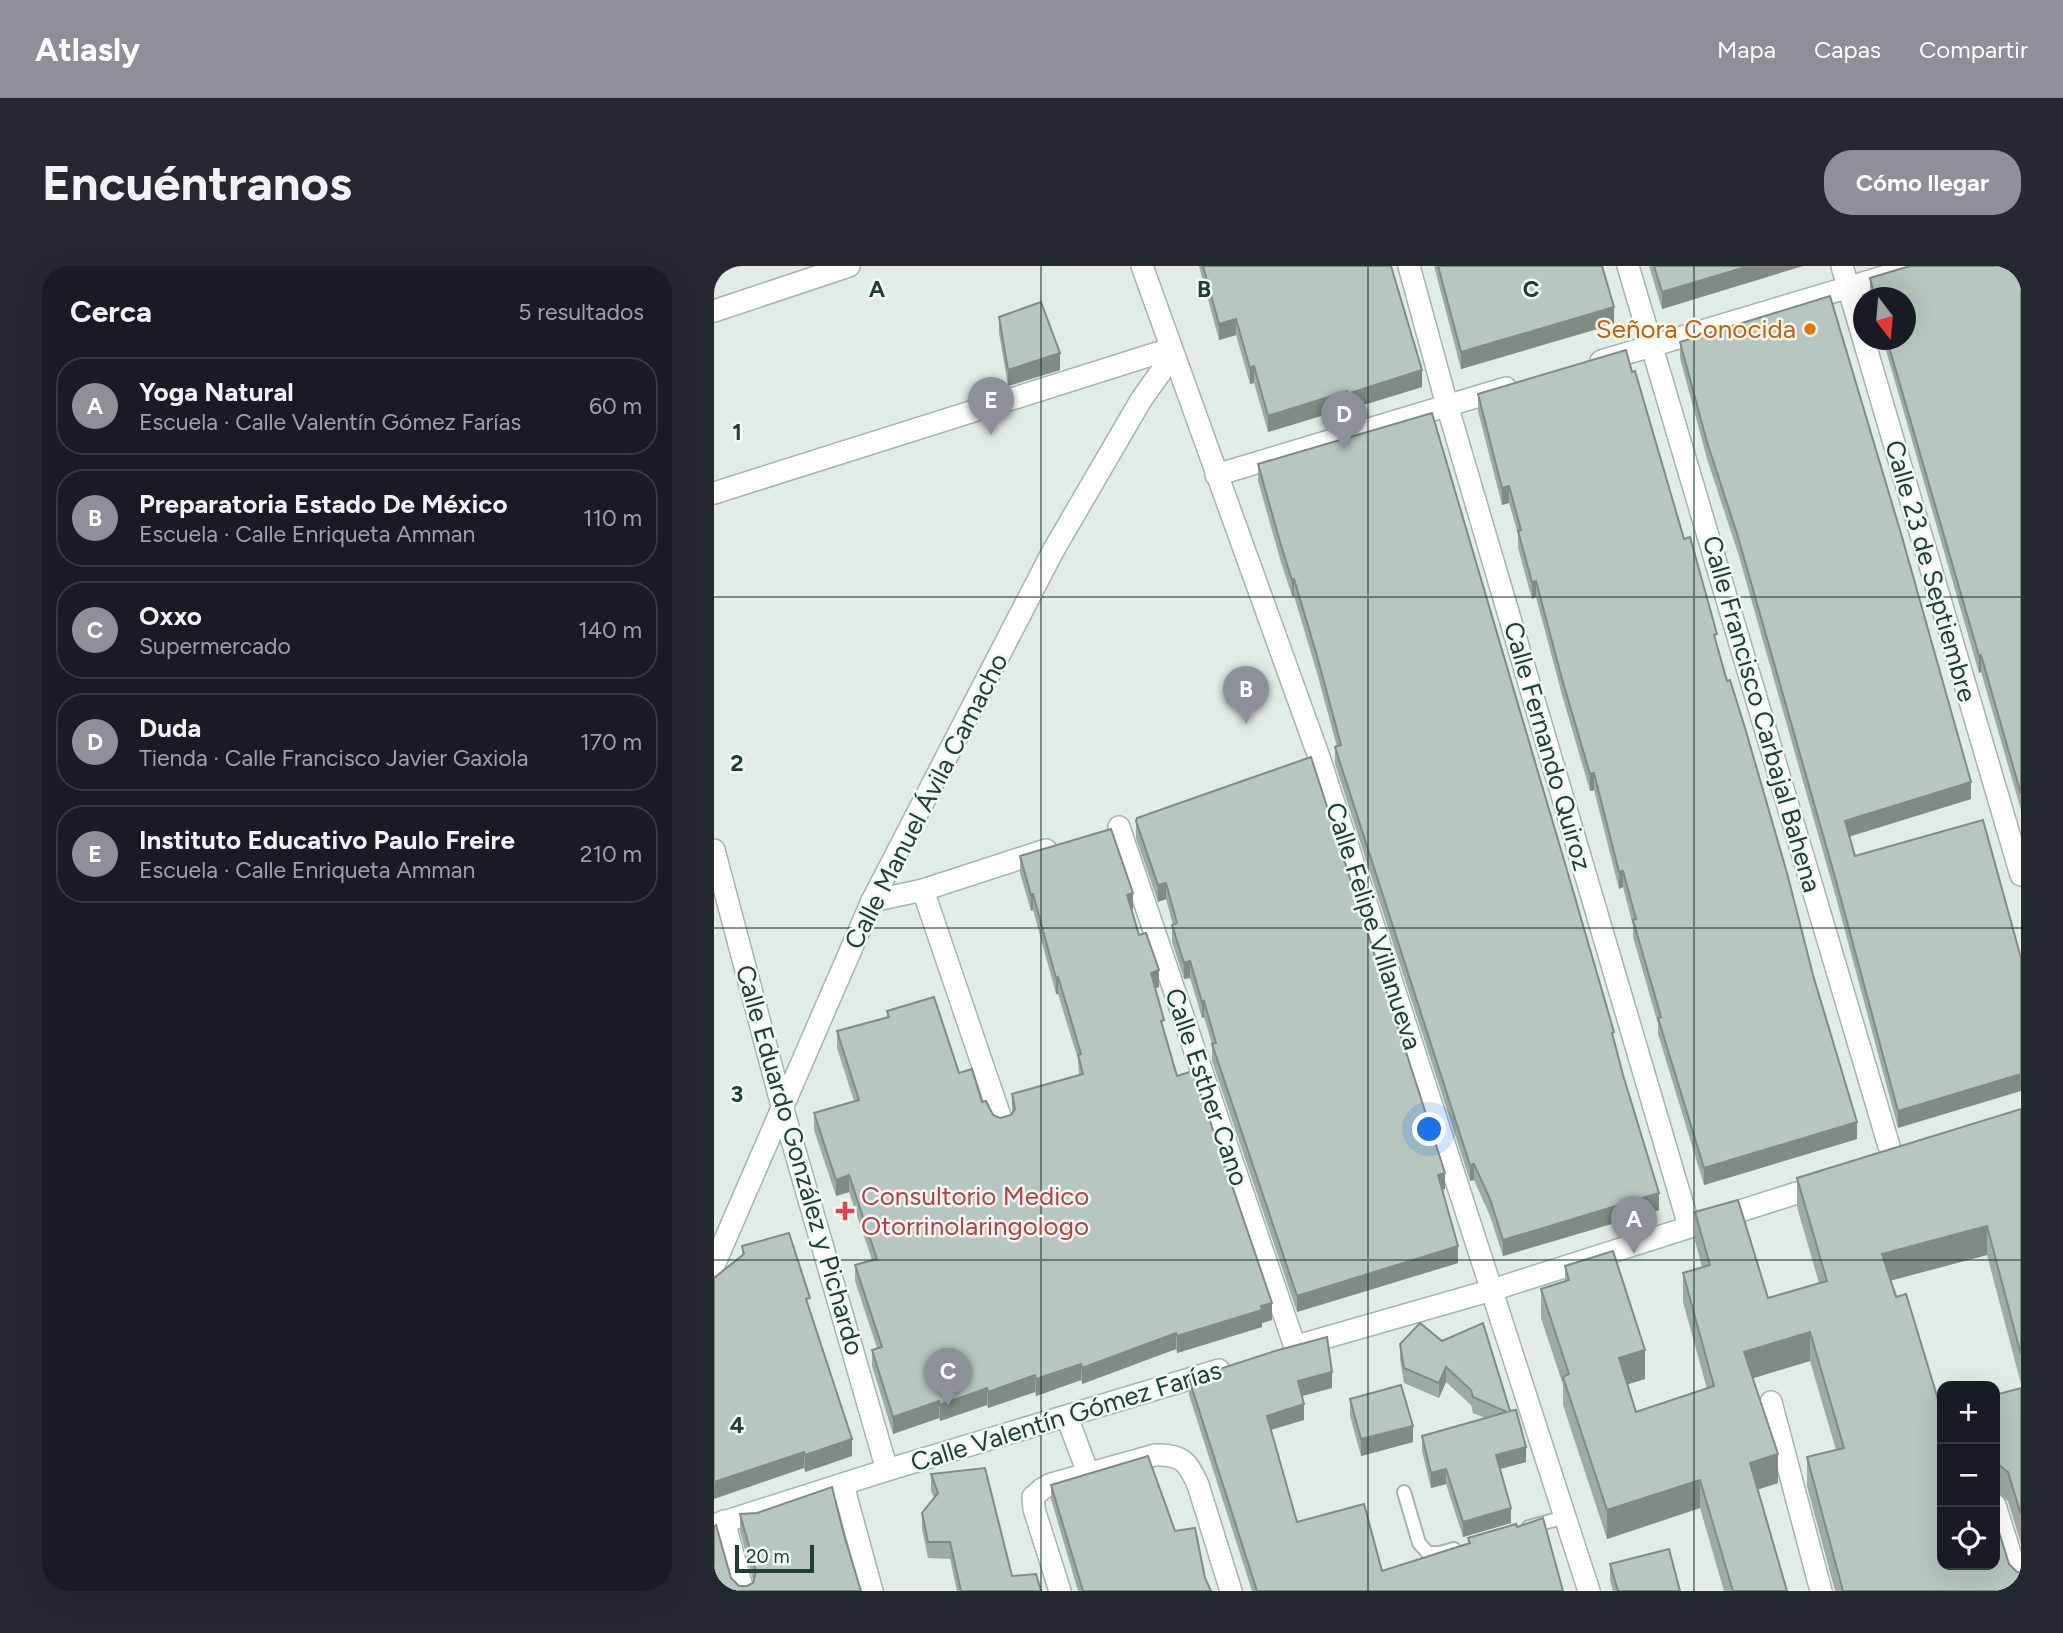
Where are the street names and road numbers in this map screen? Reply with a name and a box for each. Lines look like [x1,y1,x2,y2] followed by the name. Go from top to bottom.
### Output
[1878,436,1984,706] street label: Calle 23 de Septiembre
[1696,532,1828,896] street label: Calle Francisco Carbajal Bahena
[1497,618,1599,874] street label: Calle Fernando Quiroz
[837,648,1015,954] street label: Calle Manuel Ávila Camacho
[1319,798,1429,1054] street label: Calle Felipe Villanueva
[729,961,871,1359] street label: Calle Eduardo González y Pichardo
[1158,984,1256,1190] street label: Calle Esther Cano
[907,1354,1225,1478] street label: Calle Valentín Gómez Farías

